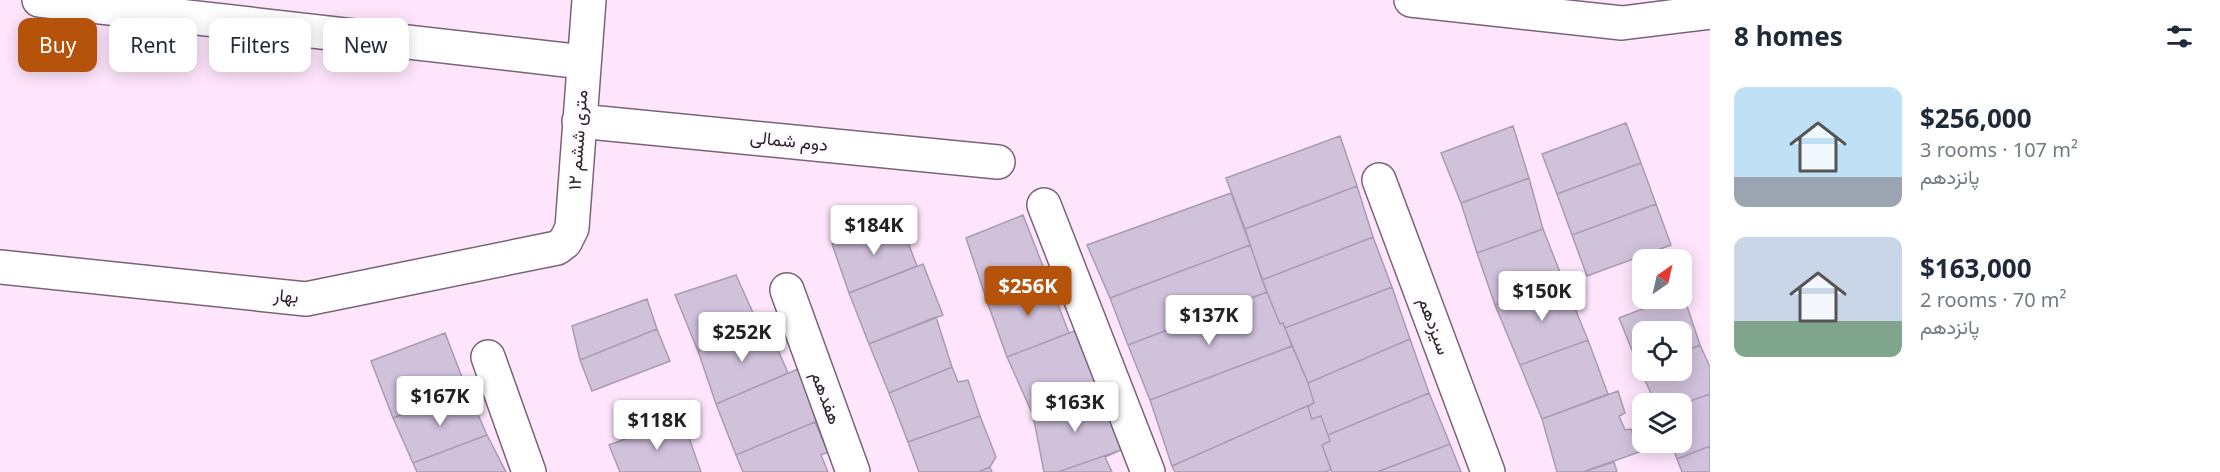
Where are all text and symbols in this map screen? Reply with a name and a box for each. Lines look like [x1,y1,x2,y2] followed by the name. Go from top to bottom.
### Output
[18,18,97,72] chip: Buy
[109,18,197,72] chip: Rent
[209,18,311,72] chip: Filters
[323,18,409,72] chip: New
[1734,18,1843,54] text: 8 homes
[2163,20,2196,53] icon: filters
[562,89,593,191] street label: ۱۲ متری ششم
[1920,100,2032,136] text: $256,000
[1782,111,1854,183] icon: home
[749,124,829,157] street label: دوم شمالی
[1920,136,2078,163] text: 3 rooms · 107 m²
[1920,163,1979,190] text: پانزدهم
[832,205,916,256] pin: $184K
[844,211,904,238] text: $184K
[1632,249,1692,309] north arrow
[1632,249,1692,453] map controls
[1920,250,2032,286] text: $163,000
[1782,261,1854,333] icon: home
[986,266,1070,317] pin: $256K
[1500,271,1584,322] pin: $150K
[998,272,1058,299] text: $256K
[1512,277,1572,304] text: $150K
[272,282,300,308] street label: بهار
[1920,286,2067,313] text: 2 rooms · 70 m²
[1413,294,1456,358] street label: سیزدهم
[1167,295,1251,346] pin: $137K
[1179,301,1239,328] text: $137K
[700,312,784,363] pin: $252K
[1920,313,1979,340] text: پانزدهم
[712,318,772,345] text: $252K
[1632,321,1692,381] button: locate
[805,368,848,428] street label: هفدهم
[398,376,482,427] pin: $167K
[410,382,470,409] text: $167K
[1033,382,1117,433] pin: $163K
[1045,388,1105,415] text: $163K
[1632,393,1692,453] button: layers
[615,400,699,451] pin: $118K
[627,406,687,433] text: $118K

